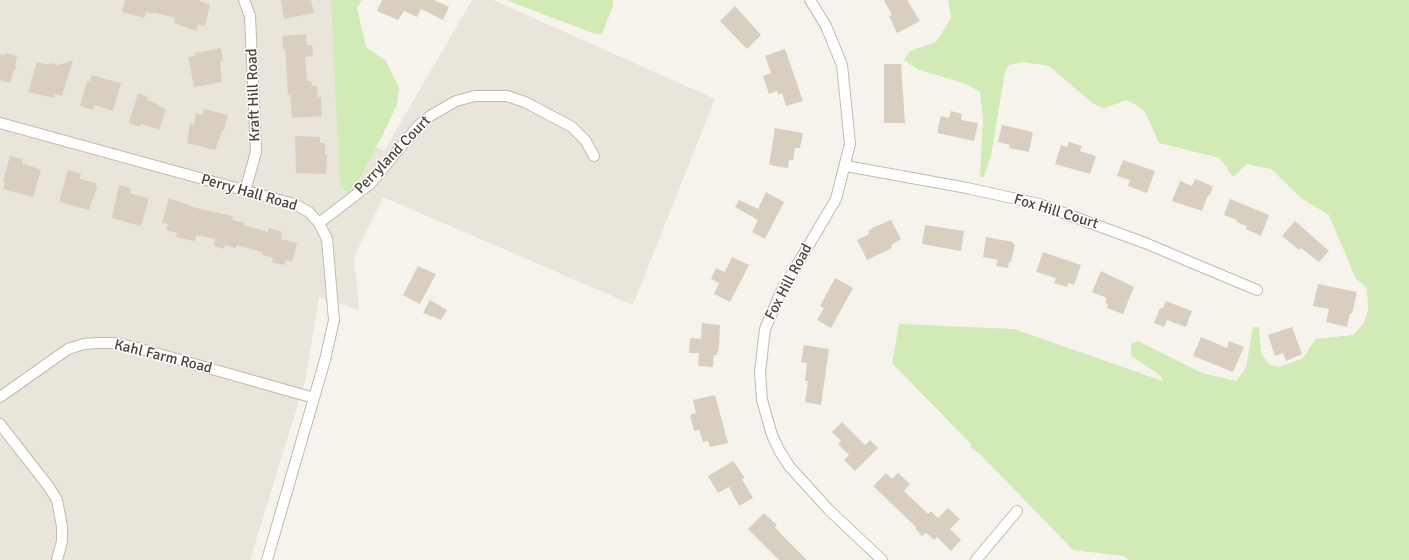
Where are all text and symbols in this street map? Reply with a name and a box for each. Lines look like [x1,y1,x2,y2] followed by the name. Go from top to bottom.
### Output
[243,48,265,142] street label: Kraft Hill Road
[351,112,435,198] street label: Perryland Court
[199,171,299,215] street label: Perry Hall Road
[1012,191,1100,233] street label: Fox Hill Court
[761,241,817,323] street label: Fox Hill Road
[112,336,214,378] street label: Kahl Farm Road

